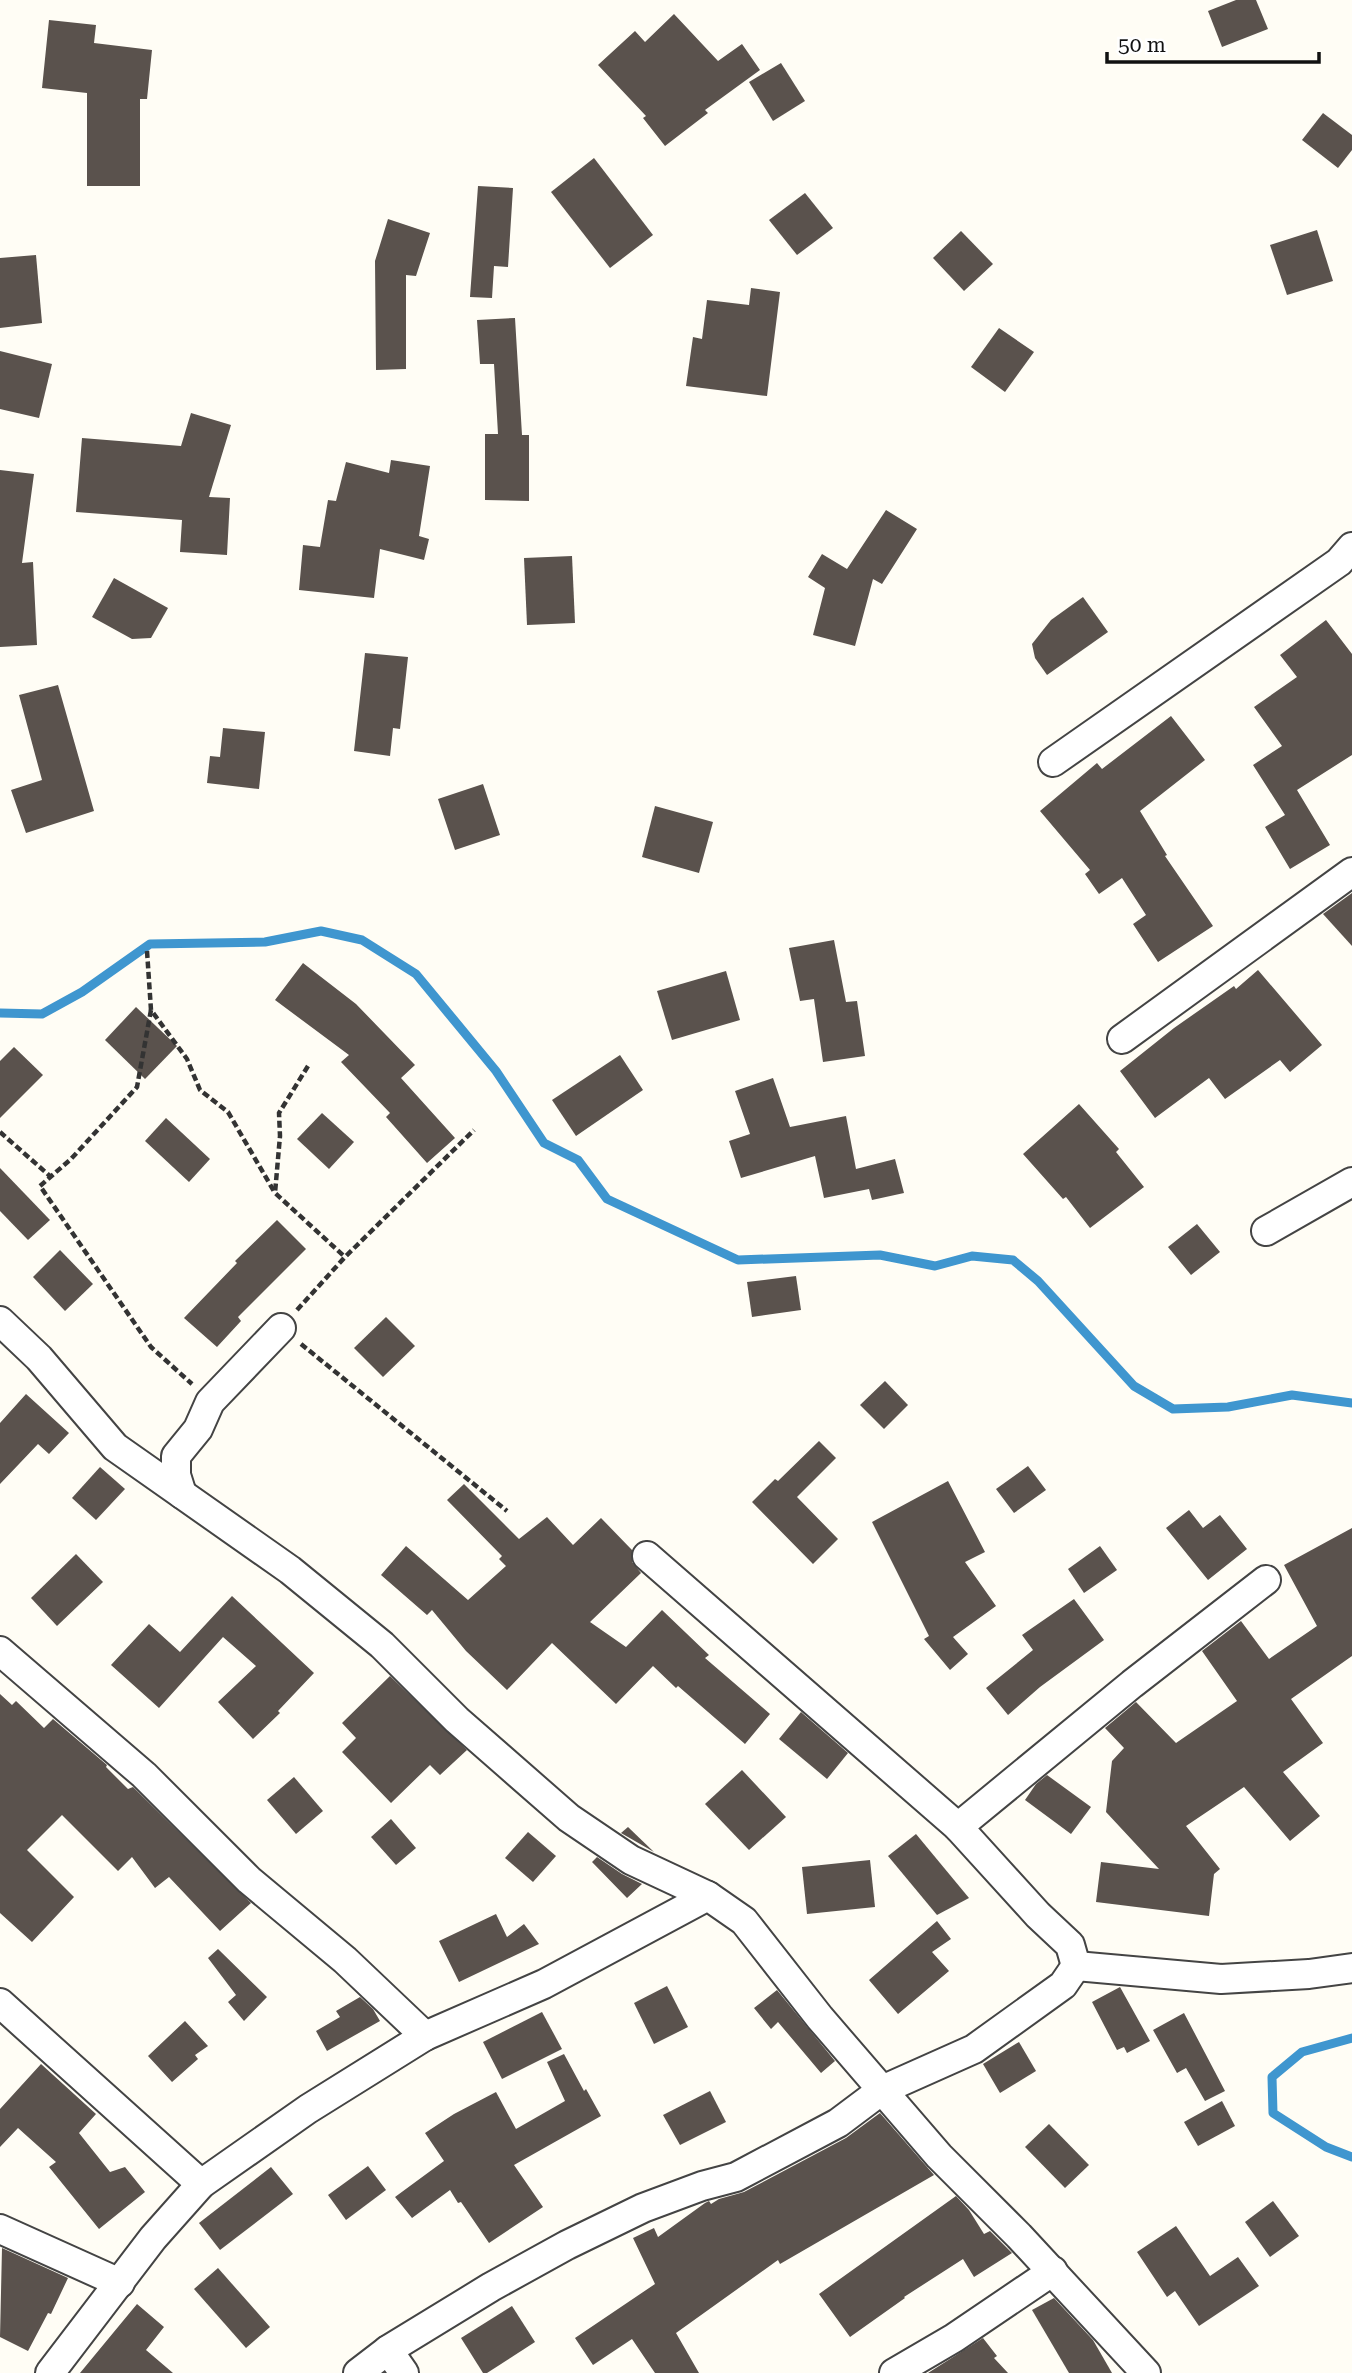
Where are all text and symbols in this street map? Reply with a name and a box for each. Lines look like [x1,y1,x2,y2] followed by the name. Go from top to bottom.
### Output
[1107,21,1319,65] scale bar
[1118,33,1166,57] text: 50 m

